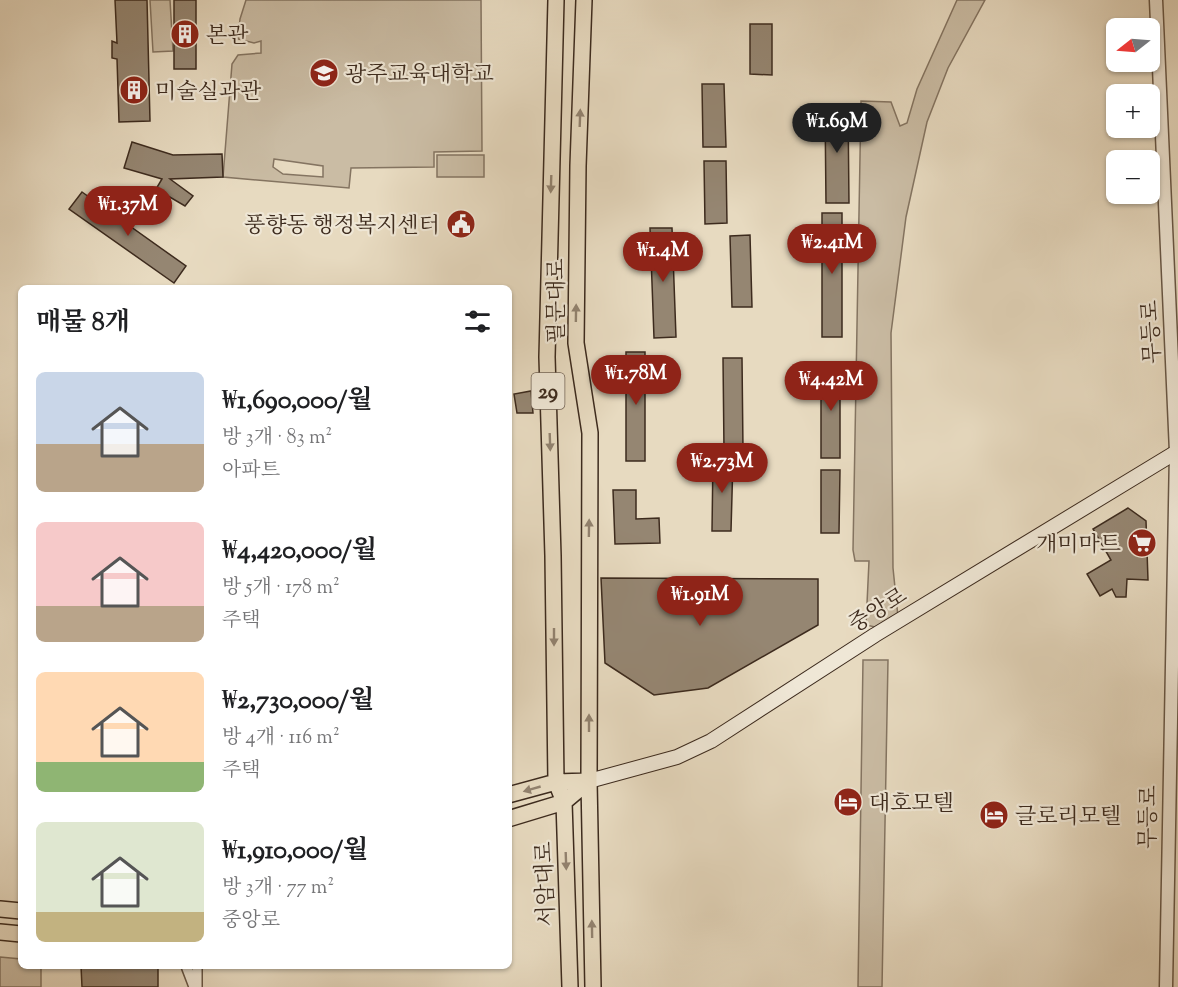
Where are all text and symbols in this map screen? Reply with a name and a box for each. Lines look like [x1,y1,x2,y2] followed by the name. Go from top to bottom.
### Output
[169,18,201,50] building icon: 본관
[1106,18,1160,72] north arrow
[1106,18,1160,204] map controls
[206,21,249,53] place label: 본관
[308,57,340,89] school or university icon: 광주교육대학교
[345,60,494,92] place label: 광주교육대학교
[118,74,150,106] building icon: 미술실과관
[155,77,262,109] place label: 미술실과관
[1106,84,1160,138] button: +
[788,103,886,154] pin: ₩1.69M
[575,108,584,127] one-way arrow
[806,108,868,137] text: ₩1.69M
[1106,150,1160,204] button: −
[546,175,555,194] one-way arrow
[79,186,177,237] pin: ₩1.37M
[98,191,158,220] text: ₩1.37M
[445,208,477,240] public building icon: 풍향동 행정복지센터
[244,211,440,243] place label: 풍향동 행정복지센터
[783,224,881,275] pin: ₩2.41M
[801,229,863,258] text: ₩2.41M
[621,232,705,283] pin: ₩1.4M
[637,237,689,266] text: ₩1.4M
[542,258,574,344] street label: 필문대로
[1135,299,1171,365] street label: 무등로
[571,303,581,322] one-way arrow
[36,305,130,342] text: 매물 8개
[461,305,494,338] icon: filters
[587,355,685,406] pin: ₩1.78M
[605,360,667,389] text: ₩1.78M
[782,361,880,412] pin: ₩4.42M
[799,366,863,395] text: ₩4.42M
[532,373,564,409] road number: 29
[222,383,372,420] text: ₩1,690,000/월
[84,396,156,468] icon: home
[222,424,332,453] text: 방 3개 · 83 m²
[545,433,555,452] one-way arrow
[673,443,771,494] pin: ₩2.73M
[691,448,753,477] text: ₩2.73M
[222,457,280,486] text: 아파트
[585,518,594,537] one-way arrow
[1126,527,1158,559] supermarket icon: 개미마트
[1036,530,1121,562] place label: 개미마트
[222,533,377,570] text: ₩4,420,000/월
[84,546,156,618] icon: home
[222,574,340,603] text: 방 5개 · 178 m²
[651,576,749,627] pin: ₩1.91M
[671,581,729,610] text: ₩1.91M
[843,581,914,642] street label: 중앙로
[222,607,261,636] text: 주택
[549,628,559,647] one-way arrow
[222,683,374,720] text: ₩2,730,000/월
[84,696,156,768] icon: home
[584,713,594,732] one-way arrow
[222,724,340,753] text: 방 4개 · 116 m²
[222,757,261,786] text: 주택
[523,784,542,794] one-way arrow
[1133,785,1167,849] street label: 무등로
[832,786,864,818] hotel icon: 대호모텔
[869,789,954,821] place label: 대호모텔
[978,799,1010,831] hotel icon: 글로리모텔
[1015,802,1121,834] place label: 글로리모텔
[222,833,368,870] text: ₩1,910,000/월
[530,841,564,927] street label: 서암대로
[84,846,156,918] icon: home
[561,851,571,870] one-way arrow
[222,874,334,903] text: 방 3개 · 77 m²
[222,907,280,936] text: 중앙로
[587,919,597,938] one-way arrow

